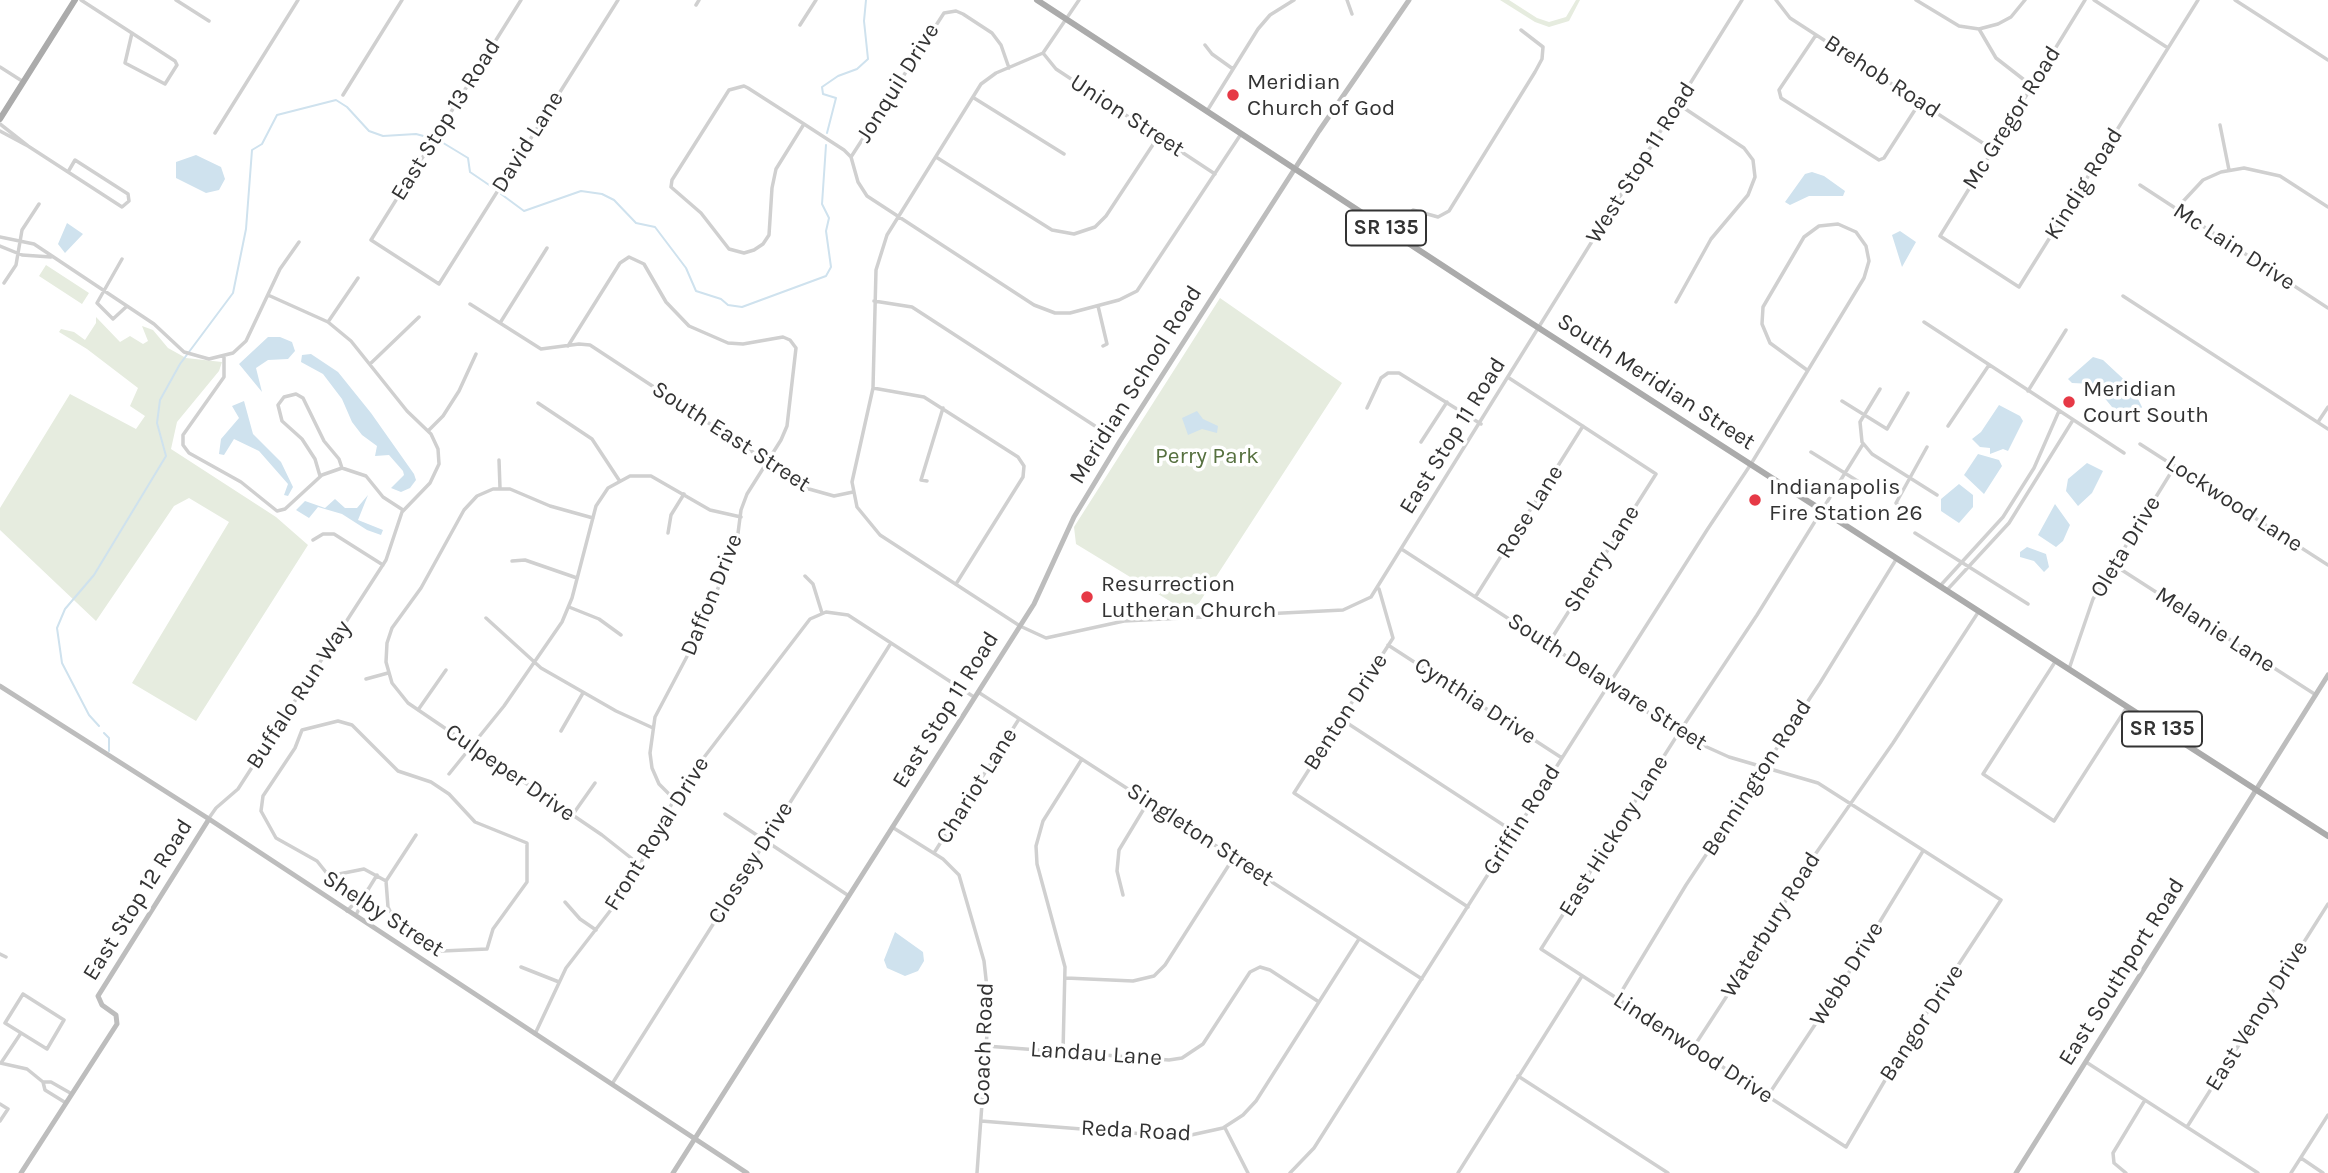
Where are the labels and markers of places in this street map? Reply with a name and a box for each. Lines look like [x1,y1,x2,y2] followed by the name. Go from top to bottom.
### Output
[1247,68,1395,122] place label: Meridian Church of God
[1225,87,1241,103] marker: Meridian Church of God
[2083,375,2209,429] place label: Meridian Court South
[2061,394,2077,410] marker: Meridian Court South
[1769,473,1923,527] place label: Indianapolis Fire Station 26
[1747,492,1763,508] marker: Indianapolis Fire Station 26
[1101,570,1276,624] place label: Resurrection Lutheran Church
[1079,589,1095,605] marker: Resurrection Lutheran Church

